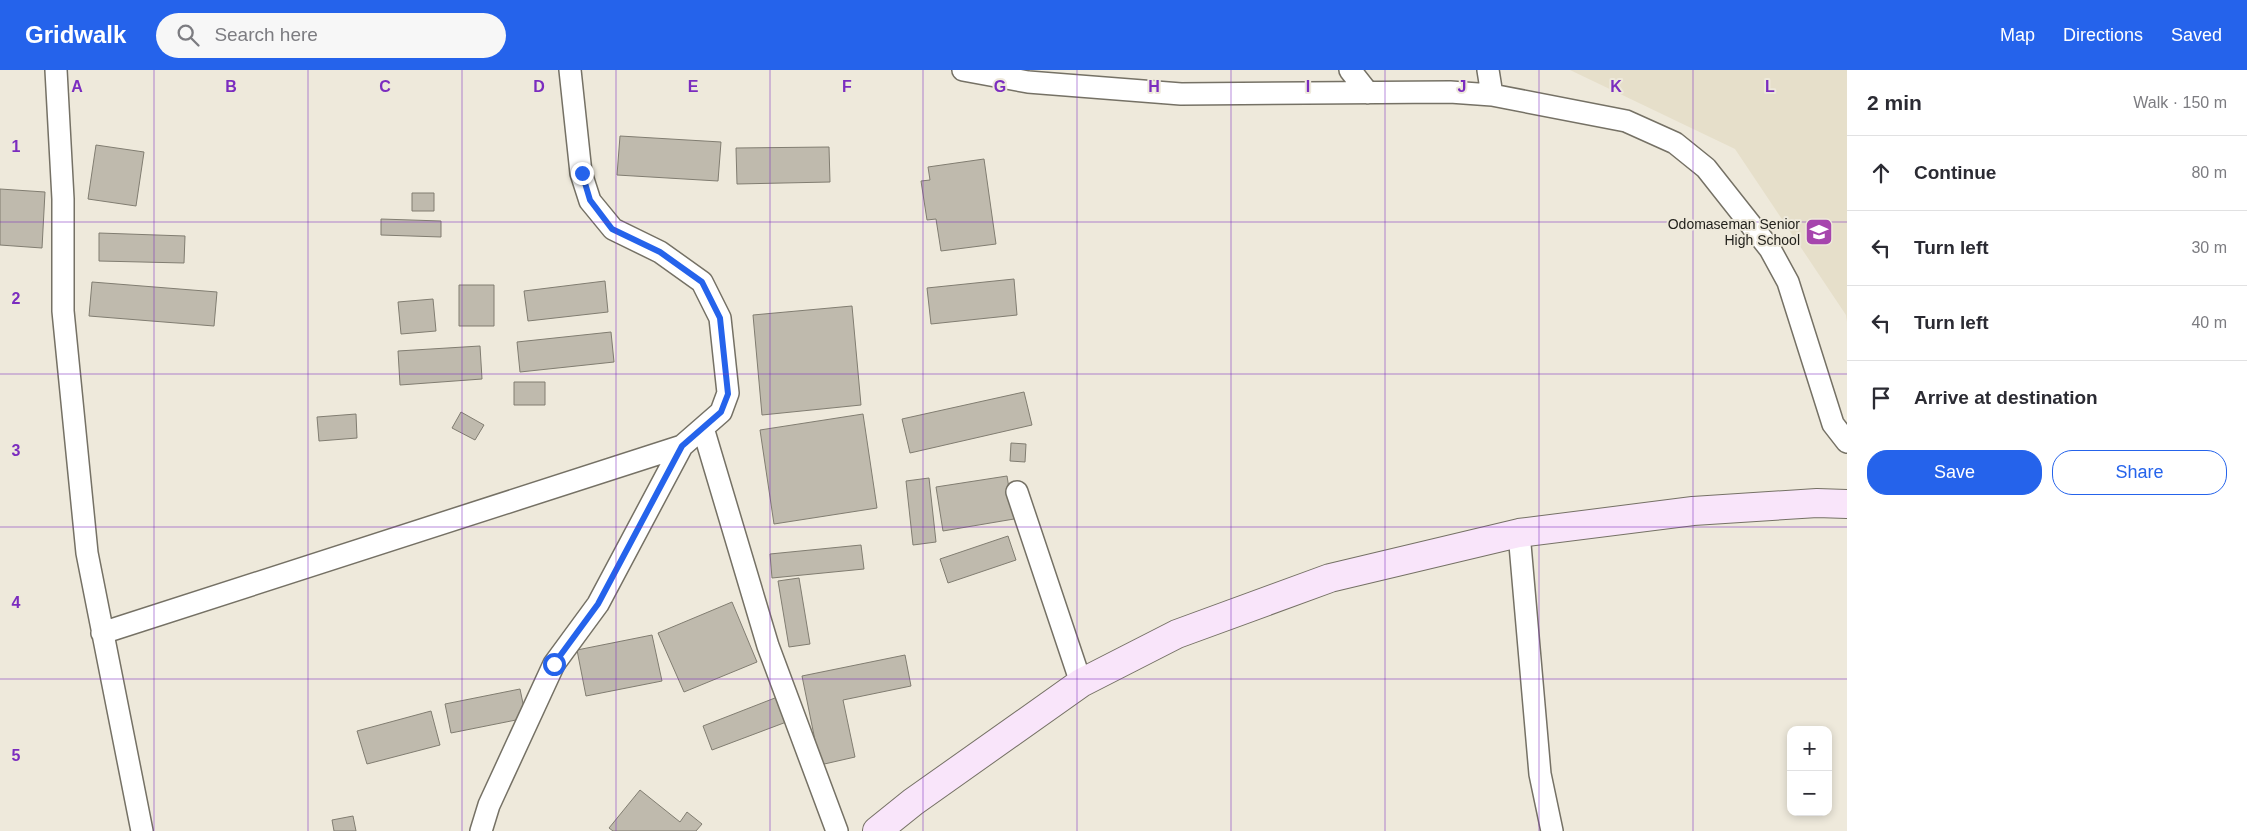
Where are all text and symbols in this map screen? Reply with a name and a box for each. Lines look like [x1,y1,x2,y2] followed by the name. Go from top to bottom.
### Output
[156,13,506,58] search box
[25,21,126,48] text: Gridwalk
[174,21,202,49] icon: search
[214,24,318,45] text: Search here
[2000,25,2035,45] text: Map
[2063,25,2143,45] text: Directions
[2171,25,2222,45] text: Saved
[71,78,83,95] text: A
[225,78,237,95] text: B
[379,78,391,95] text: C
[533,78,545,95] text: D
[688,78,699,95] text: E
[842,78,852,95] text: F
[994,78,1006,95] text: G
[1148,78,1160,95] text: H
[1306,78,1310,95] text: I
[1458,78,1466,95] text: J
[1610,78,1622,95] text: K
[1765,78,1775,95] text: L
[1867,91,1922,114] text: 2 min
[2133,94,2227,111] text: Walk · 150 m
[12,138,21,155] text: 1
[1867,159,1895,187] icon: ahead
[571,162,594,185] route end
[1914,162,1996,183] text: Continue
[2191,164,2227,181] text: 80 m
[1668,216,1800,248] place label: Odomaseman Senior High School
[1804,217,1834,247] school or university icon: Odomaseman Senior High School
[1867,234,1895,262] icon: left
[1914,237,1989,258] text: Turn left
[2191,239,2227,256] text: 30 m
[12,290,21,307] text: 2
[1867,309,1895,337] icon: left
[1914,312,1989,333] text: Turn left
[2191,314,2227,331] text: 40 m
[1867,384,1895,412] icon: arrive
[1914,387,2098,408] text: Arrive at destination
[12,442,21,459] text: 3
[1867,450,2042,495] button: Save
[2052,450,2227,495] button: Share
[12,594,21,611] text: 4
[543,653,566,676] route start
[1787,726,1832,816] map controls
[1787,726,1832,771] button: +
[12,747,21,764] text: 5
[1787,771,1832,816] button: −

